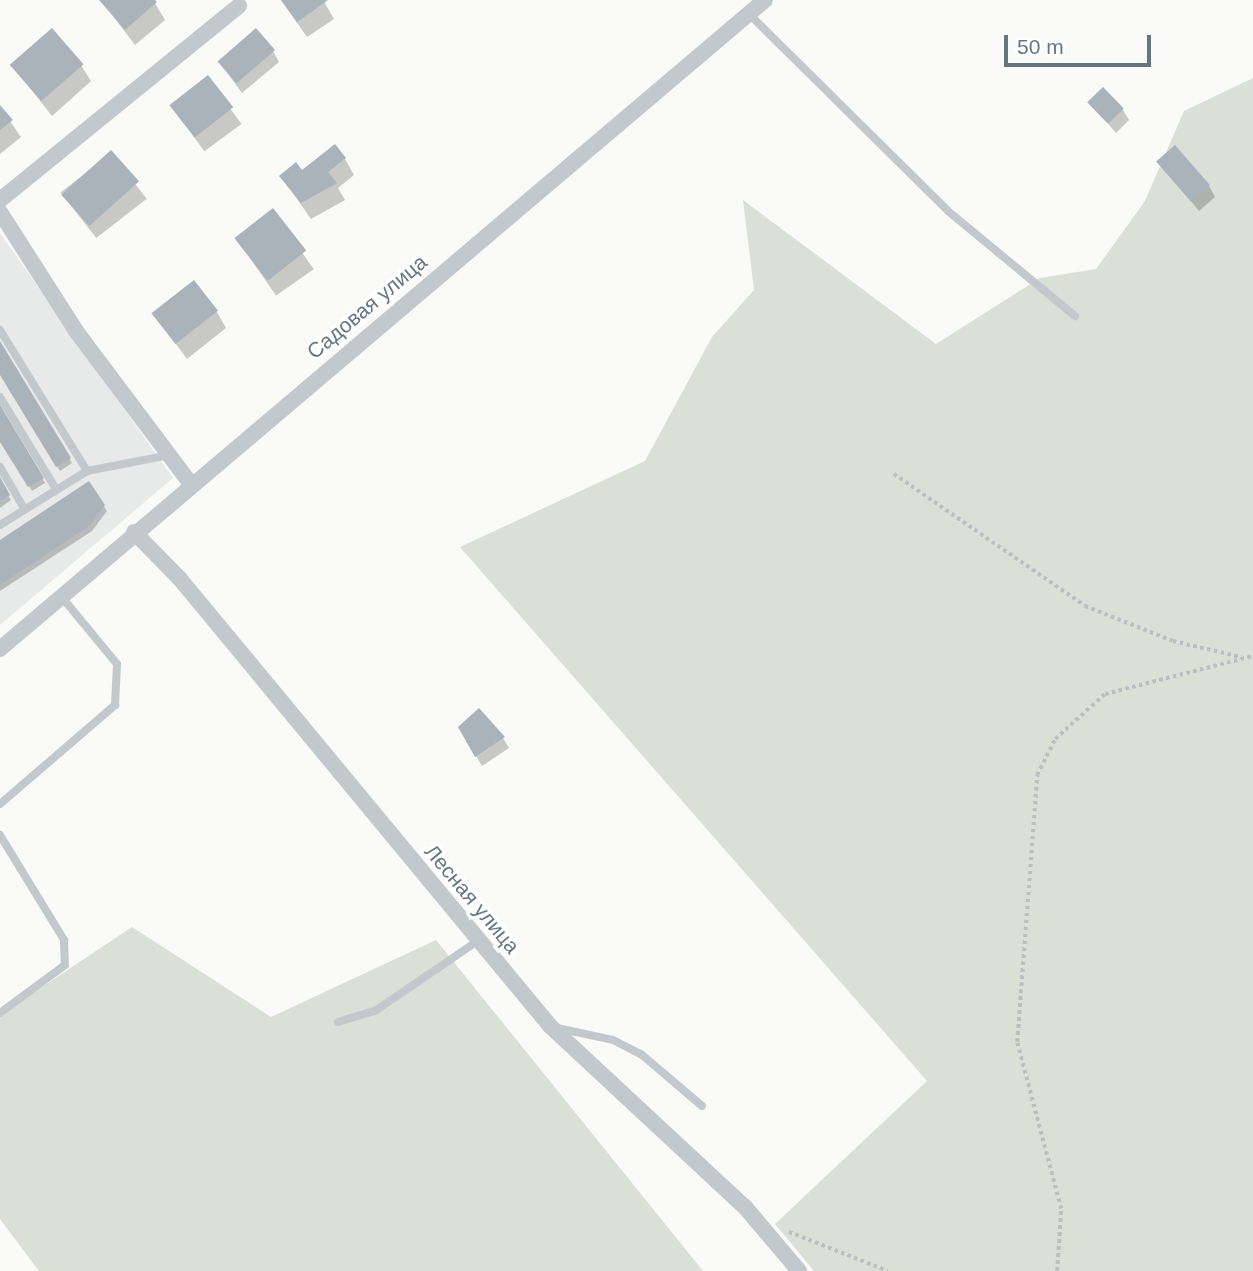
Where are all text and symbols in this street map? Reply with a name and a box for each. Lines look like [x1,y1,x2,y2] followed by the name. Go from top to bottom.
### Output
[1008,21,1155,65] scale bar
[1017,35,1064,58] text: 50 m
[302,250,432,364] street label: Садовая улица
[419,840,525,958] street label: Лесная улица

